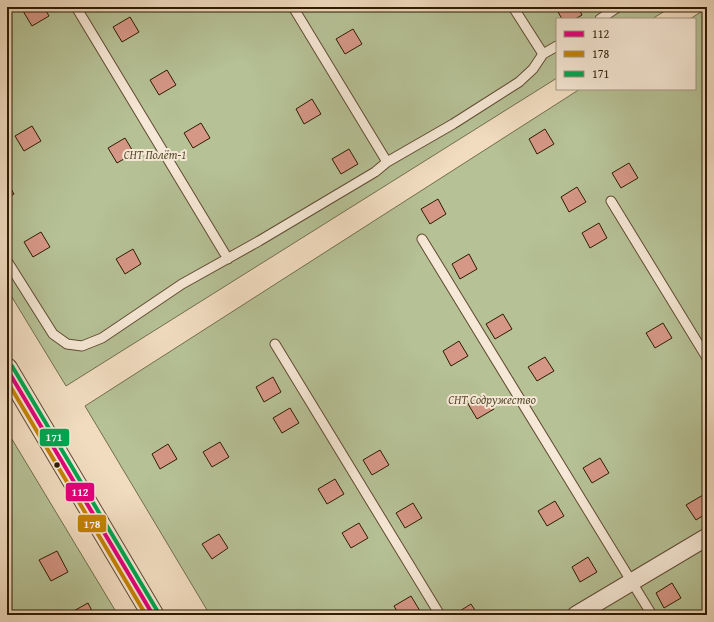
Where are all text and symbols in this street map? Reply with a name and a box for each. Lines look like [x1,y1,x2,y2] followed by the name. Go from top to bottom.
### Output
[556,18,696,90] legend
[592,25,610,42] text: 112
[592,45,610,62] text: 178
[592,65,610,82] text: 171
[124,146,186,163] park label: СНТ Полёт-1
[448,391,536,408] park label: СНТ Содружество
[39,428,70,447] line badge: 171
[45,429,63,445] text: 171
[52,460,62,470] unlabelled marker
[65,482,95,502] line badge: 112
[71,484,89,500] text: 112
[77,514,107,533] line badge: 178
[83,516,101,532] text: 178

